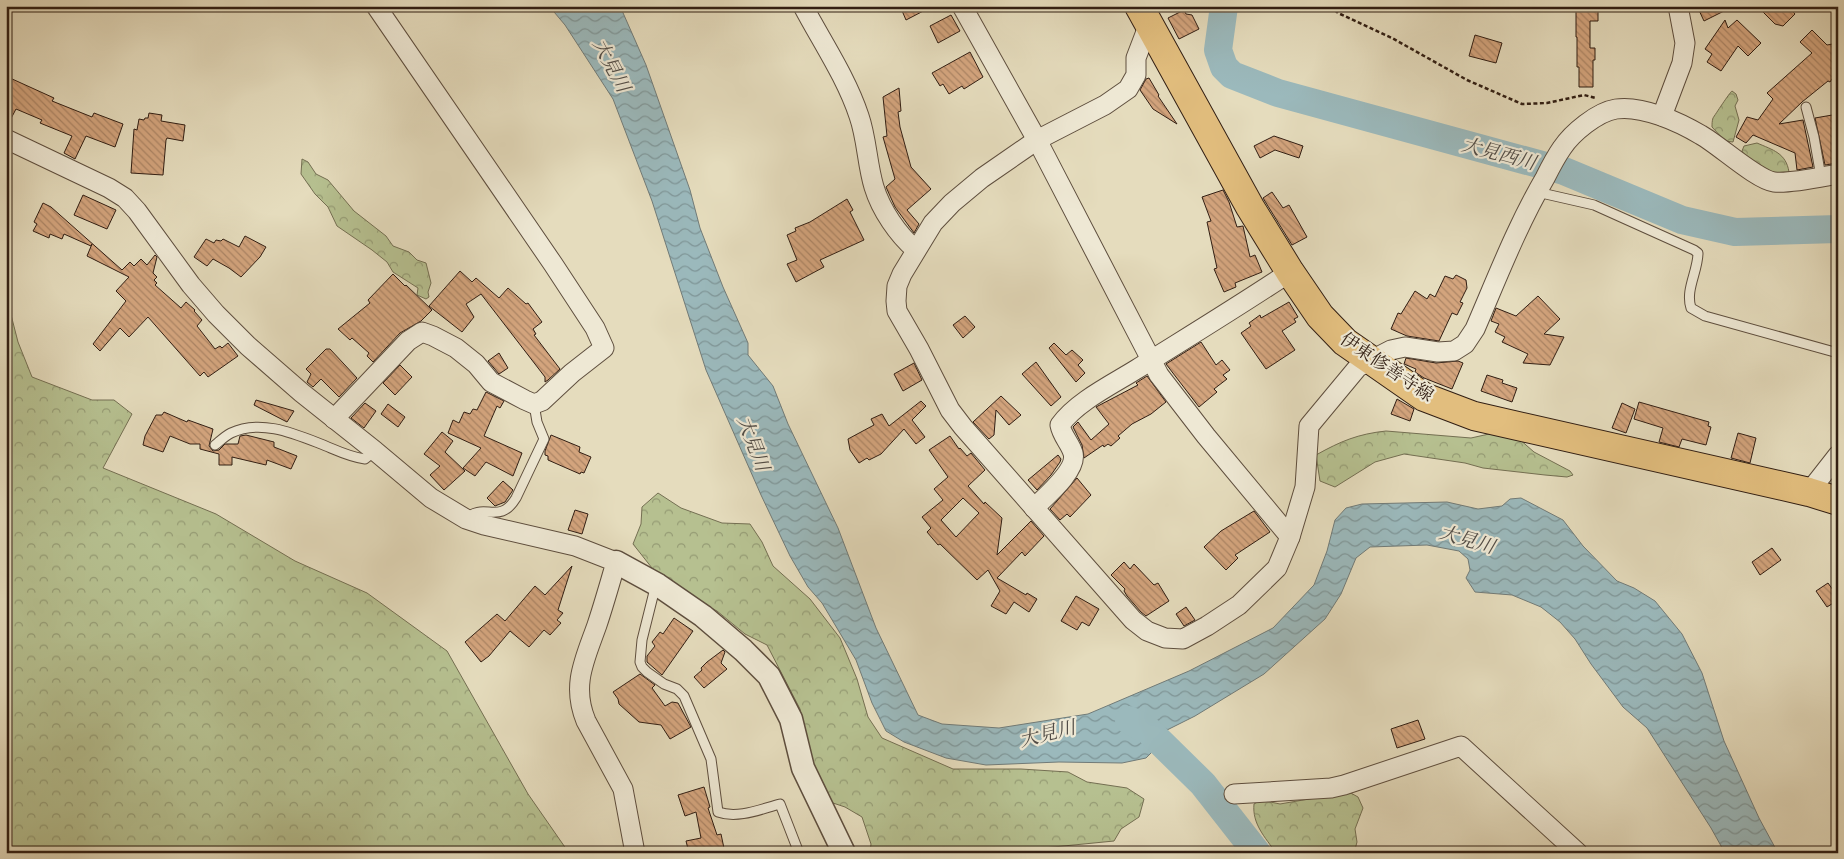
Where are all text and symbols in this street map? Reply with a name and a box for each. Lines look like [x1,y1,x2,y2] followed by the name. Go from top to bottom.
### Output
[588,36,634,98] water label: 大見川
[1459,134,1540,175] water label: 大見西川
[1337,329,1437,405] street label: 伊東修善寺線
[733,413,773,476] water label: 大見川
[1436,522,1499,559] water label: 大見川
[1017,717,1079,752] water label: 大見川

